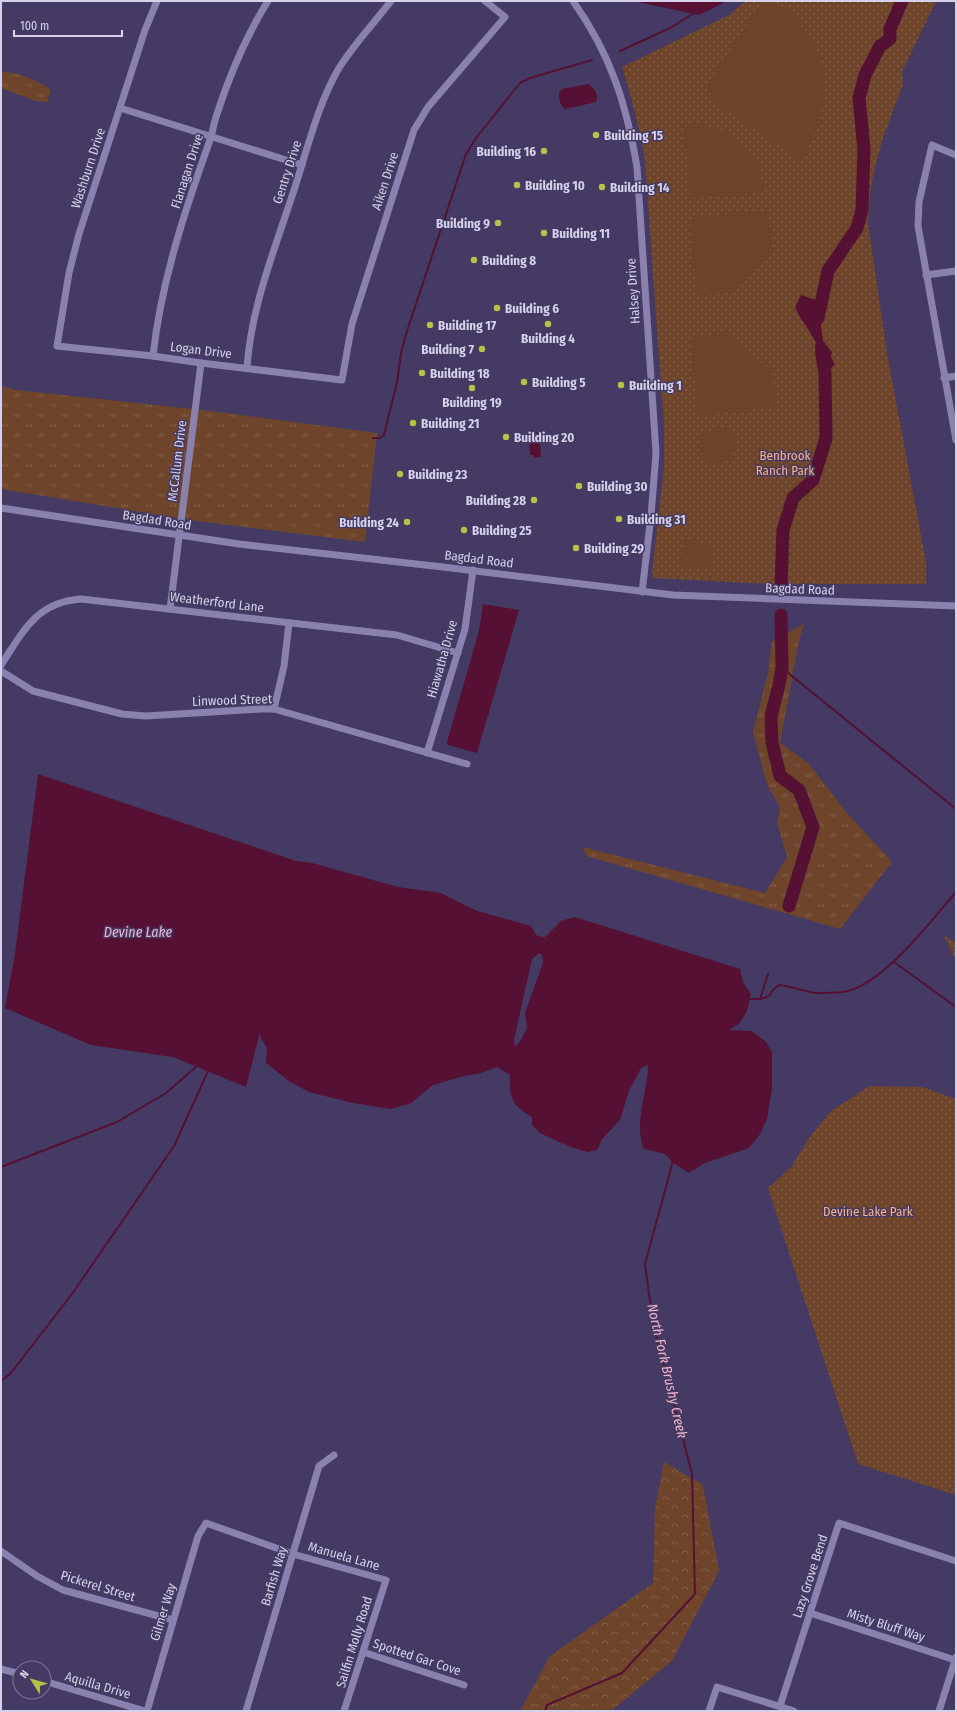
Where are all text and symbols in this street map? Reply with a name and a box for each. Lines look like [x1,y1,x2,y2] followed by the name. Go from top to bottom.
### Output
[14,12,122,38] scale bar
[20,19,49,33] text: 100 m
[68,126,108,210] street label: Washburn Drive
[604,128,663,143] place label: Building 15
[591,130,601,140] marker: Building 15
[168,132,206,210] street label: Flanagan Drive
[270,138,304,206] street label: Gentry Drive
[476,144,536,159] place label: Building 16
[539,146,549,156] marker: Building 16
[369,150,401,212] street label: Aiken Drive
[525,178,585,193] place label: Building 10
[512,180,522,190] marker: Building 10
[610,180,670,195] place label: Building 14
[597,182,607,192] marker: Building 14
[436,216,490,231] place label: Building 9
[493,218,503,228] marker: Building 9
[552,226,610,241] place label: Building 11
[539,228,549,238] marker: Building 11
[482,253,536,268] place label: Building 8
[469,255,479,265] marker: Building 8
[623,258,643,324] street label: Halsey Drive
[505,301,559,316] place label: Building 6
[492,303,502,313] marker: Building 6
[438,318,497,333] place label: Building 17
[543,319,553,329] marker: Building 4
[425,320,435,330] marker: Building 17
[521,331,575,346] place label: Building 4
[169,339,233,361] street label: Logan Drive
[421,342,474,357] place label: Building 7
[477,344,487,354] marker: Building 7
[430,366,490,381] place label: Building 18
[417,368,427,378] marker: Building 18
[532,375,586,390] place label: Building 5
[519,377,529,387] marker: Building 5
[629,378,682,393] place label: Building 1
[616,380,626,390] marker: Building 1
[467,383,477,393] marker: Building 19
[442,395,502,410] place label: Building 19
[421,416,480,431] place label: Building 21
[408,418,418,428] marker: Building 21
[165,420,189,502] street label: McCallum Drive
[514,430,574,445] place label: Building 20
[501,432,511,442] marker: Building 20
[756,448,815,478] park label: Benbrook Ranch Park
[408,467,467,482] place label: Building 23
[395,469,405,479] marker: Building 23
[587,479,648,494] place label: Building 30
[574,481,584,491] marker: Building 30
[466,493,526,508] place label: Building 28
[529,495,539,505] marker: Building 28
[121,507,193,533] street label: Bagdad Road
[627,512,686,527] place label: Building 31
[614,514,624,524] marker: Building 31
[339,515,399,530] place label: Building 24
[402,517,412,527] marker: Building 24
[472,523,532,538] place label: Building 25
[459,525,469,535] marker: Building 25
[584,541,644,556] place label: Building 29
[571,543,581,553] marker: Building 29
[444,547,514,571] street label: Bagdad Road
[765,580,835,598] street label: Bagdad Road
[169,589,265,615] street label: Weatherford Lane
[424,618,460,700] street label: Hiawatha Drive
[192,691,273,709] street label: Linwood Street
[104,924,173,941] water label: Devine Lake
[823,1204,914,1219] park label: Devine Lake Park
[643,1302,691,1440] water label: North Fork Brushy Creek
[789,1532,831,1620] street label: Lazy Grove Bend
[306,1539,382,1573] street label: Manuela Lane
[258,1544,290,1608] street label: Barfish Way
[59,1568,138,1605] street label: Pickerel Street
[147,1581,179,1643] street label: Gilmer Way
[333,1594,375,1690] street label: Sailfin Molly Road
[845,1605,927,1645] street label: Misty Bluff Way
[371,1636,463,1678] street label: Spotted Gar Cove
[12,1660,52,1700] north arrow
[17,1668,32,1681] text: N
[63,1668,133,1702] street label: Aquilla Drive

